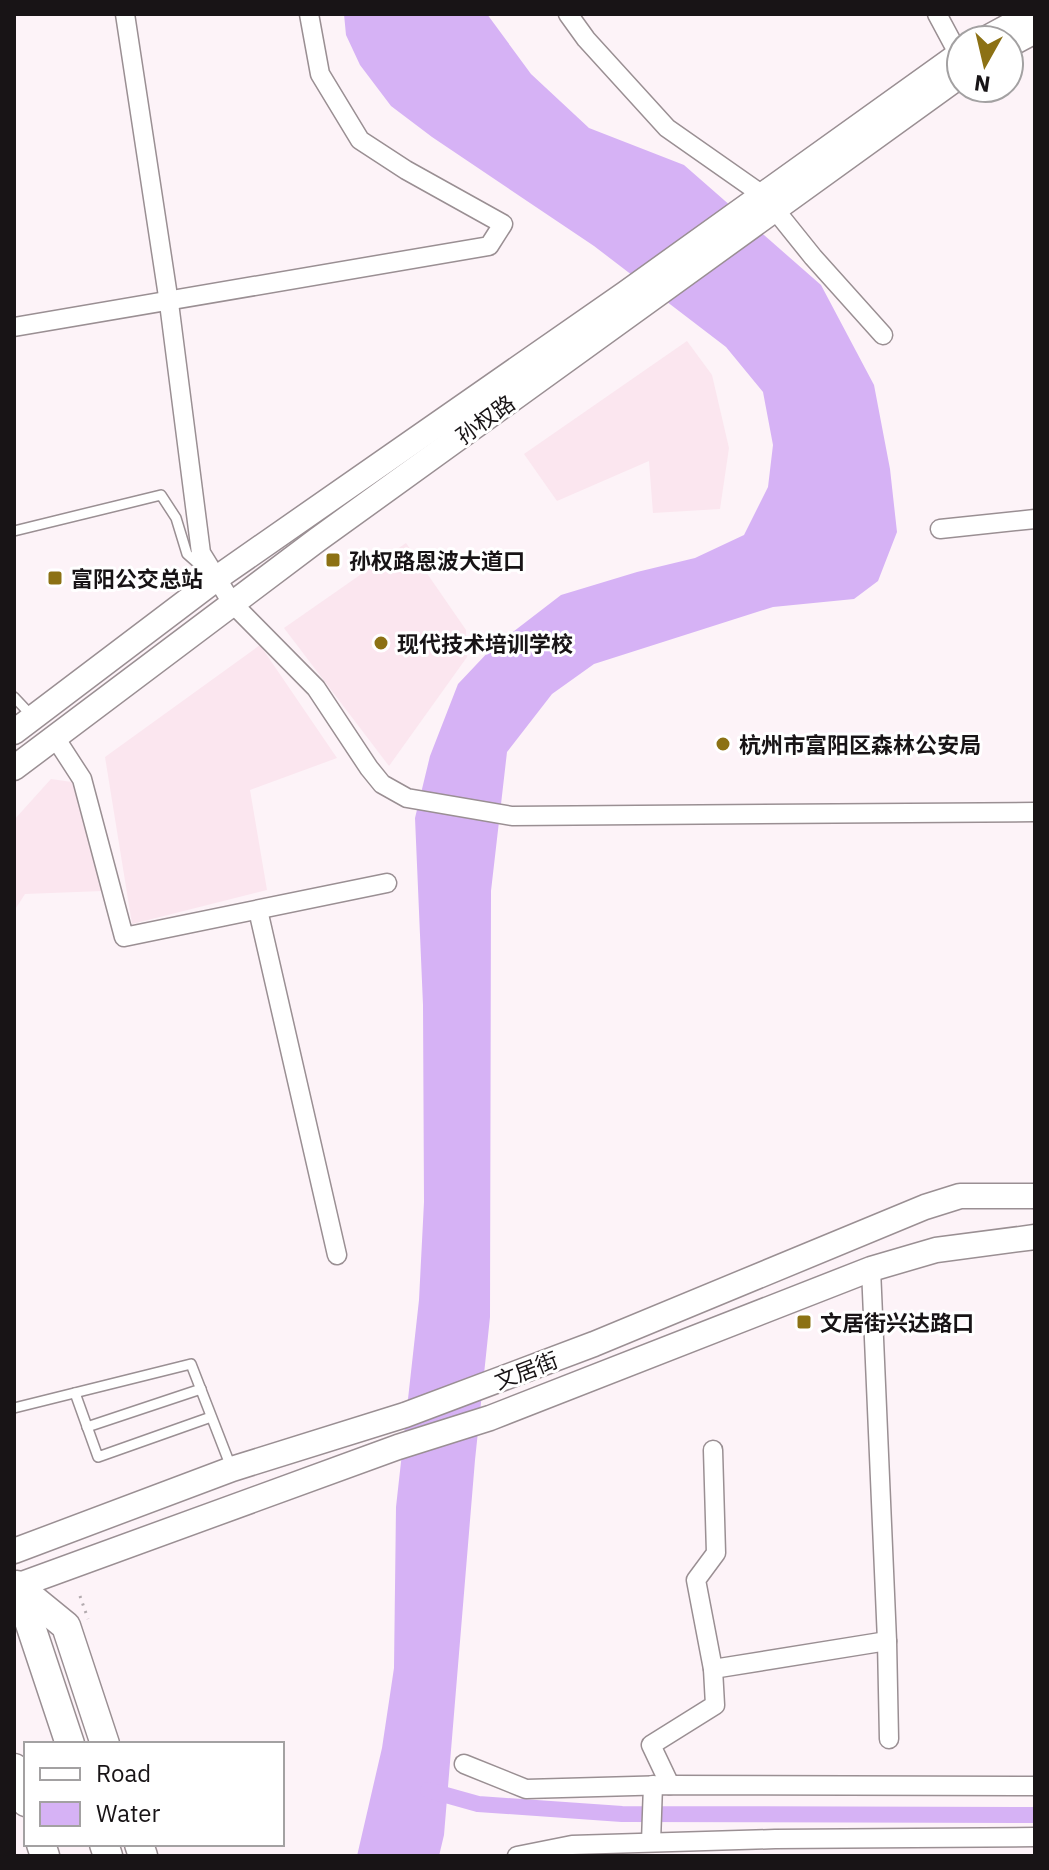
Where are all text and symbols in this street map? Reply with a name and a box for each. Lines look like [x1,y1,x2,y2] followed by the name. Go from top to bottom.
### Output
[945,24,1025,104] north arrow
[972,69,992,100] text: N
[450,388,520,450] street label: 孙权路
[349,546,525,575] place label: 孙权路恩波大道口
[324,551,342,569] marker: 孙权路恩波大道口
[71,564,203,593] place label: 富阳公交总站
[46,569,64,587] marker: 富阳公交总站
[397,629,573,658] place label: 现代技术培训学校
[372,634,390,652] marker: 现代技术培训学校
[739,730,981,759] place label: 杭州市富阳区森林公安局
[714,735,732,753] marker: 杭州市富阳区森林公安局
[820,1308,974,1337] place label: 文居街兴达路口
[795,1313,813,1331] marker: 文居街兴达路口
[490,1345,562,1395] street label: 文居街
[24,1742,284,1846] legend
[96,1757,151,1789] text: Road
[96,1797,160,1829] text: Water

